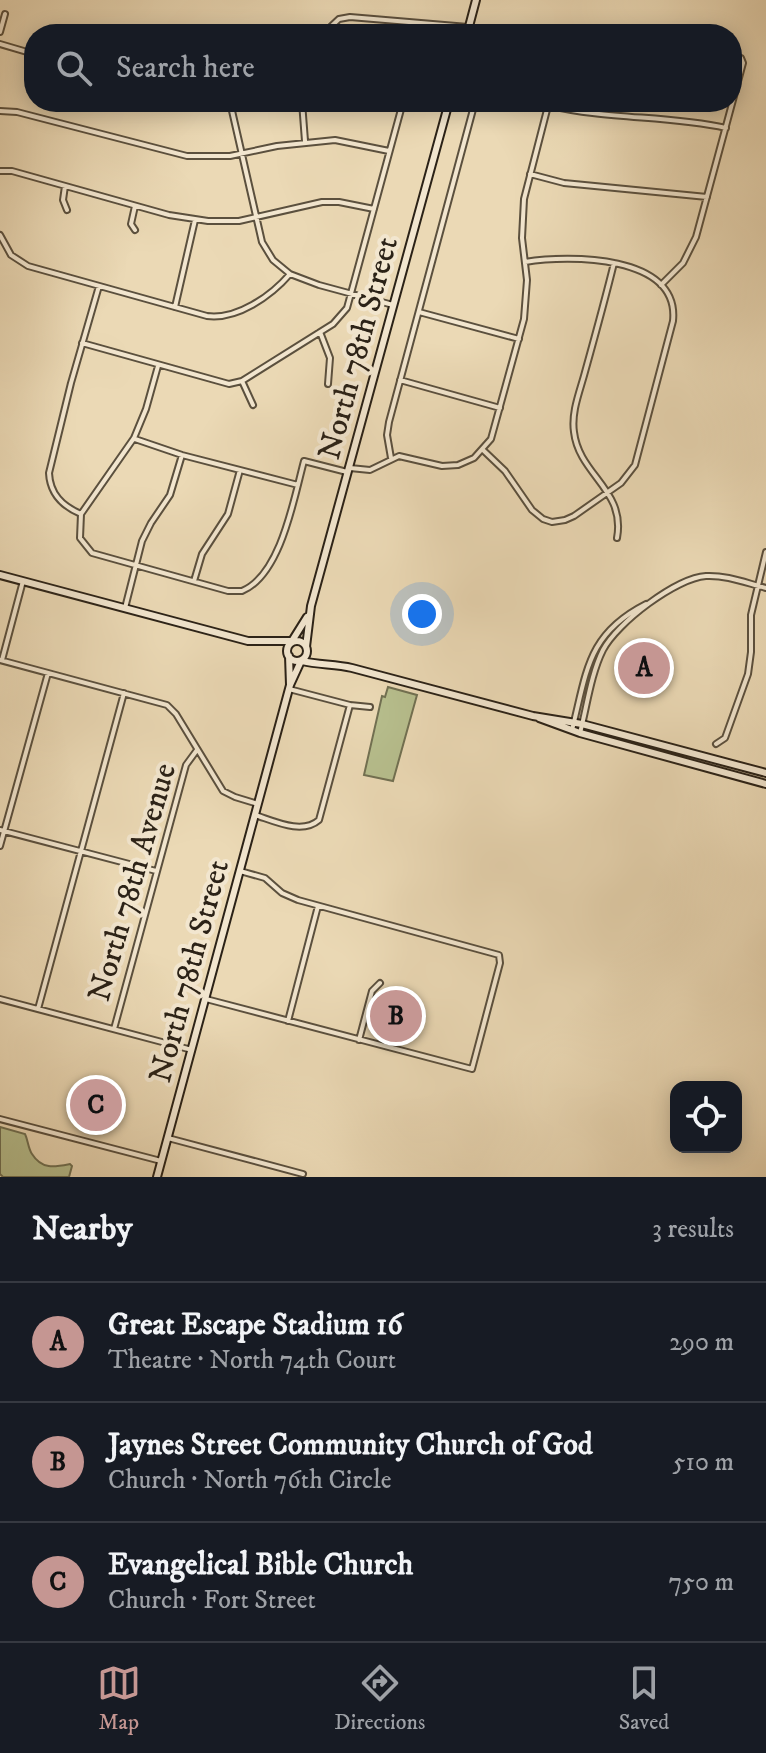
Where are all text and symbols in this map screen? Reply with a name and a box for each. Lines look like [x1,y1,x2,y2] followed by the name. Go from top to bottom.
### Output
[24,24,742,112] search box
[52,46,96,90] icon: search
[116,50,255,87] text: Search here
[310,233,408,464] street label: North 78th Street
[402,594,442,634] your location
[618,638,670,698] pin: A
[80,759,186,1006] street label: North 78th Avenue
[141,856,239,1087] street label: North 78th Street
[370,986,422,1046] pin: B
[70,1075,122,1135] pin: C
[670,1081,742,1153] map controls
[670,1081,742,1153] button: locate
[32,1208,133,1250] text: Nearby
[652,1213,734,1246] text: 3 results
[108,1307,403,1344] text: Great Escape Stadium 16
[50,1326,66,1359] text: A
[669,1326,734,1359] text: 290 m
[108,1344,396,1377] text: Theatre · North 74th Court
[108,1427,593,1464] text: Jaynes Street Community Church of God
[50,1446,66,1479] text: B
[673,1446,734,1479] text: 510 m
[108,1464,392,1497] text: Church · North 76th Circle
[108,1547,413,1584] text: Evangelical Bible Church
[49,1566,67,1599] text: C
[668,1566,734,1599] text: 750 m
[108,1584,316,1617] text: Church · Fort Street
[97,1661,141,1736] tab: Map
[334,1661,425,1736] tab: Directions
[619,1661,669,1736] tab: Saved

